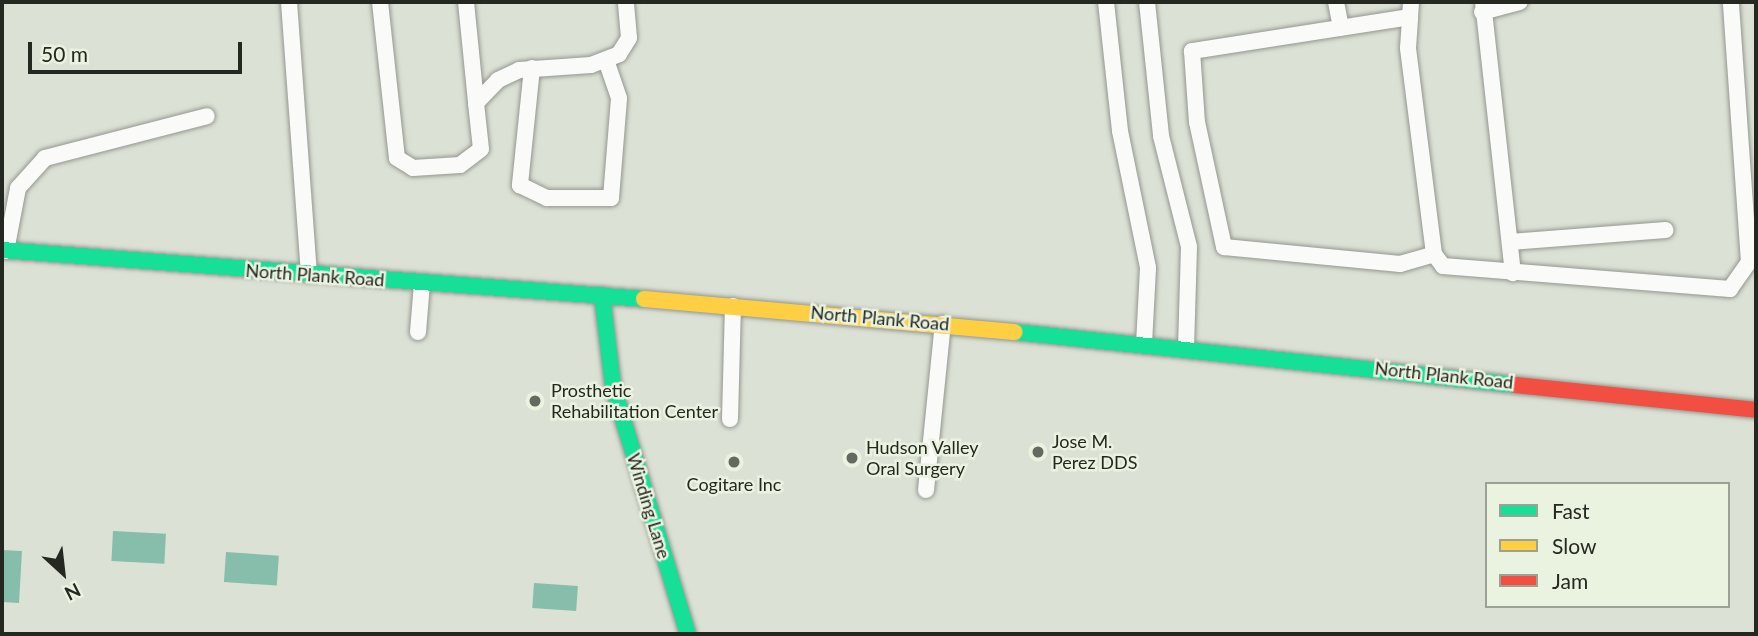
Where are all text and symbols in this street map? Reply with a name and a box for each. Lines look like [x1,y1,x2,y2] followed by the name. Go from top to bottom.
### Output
[32,28,245,72] scale bar
[41,41,88,66] text: 50 m
[245,259,385,291] street label: North Plank Road
[810,301,950,335] street label: North Plank Road
[1374,357,1514,393] street label: North Plank Road
[551,380,718,422] place label: Prosthetic Rehabilitation Center
[525,391,545,411] marker: Prosthetic Rehabilitation Center
[1052,431,1137,474] place label: Jose M. Perez DDS
[866,437,979,480] place label: Hudson Valley Oral Surgery
[1030,444,1046,460] marker: Jose M. Perez DDS
[844,450,860,466] marker: Hudson Valley Oral Surgery
[623,451,675,561] street label: Winding Lane
[726,454,742,470] marker: Cogitare Inc
[687,473,781,495] place label: Cogitare Inc
[1485,482,1730,608] legend
[1552,498,1589,523] text: Fast
[1552,533,1596,558] text: Slow
[28,538,98,608] north arrow
[1552,568,1588,593] text: Jam
[61,579,85,606] text: N

